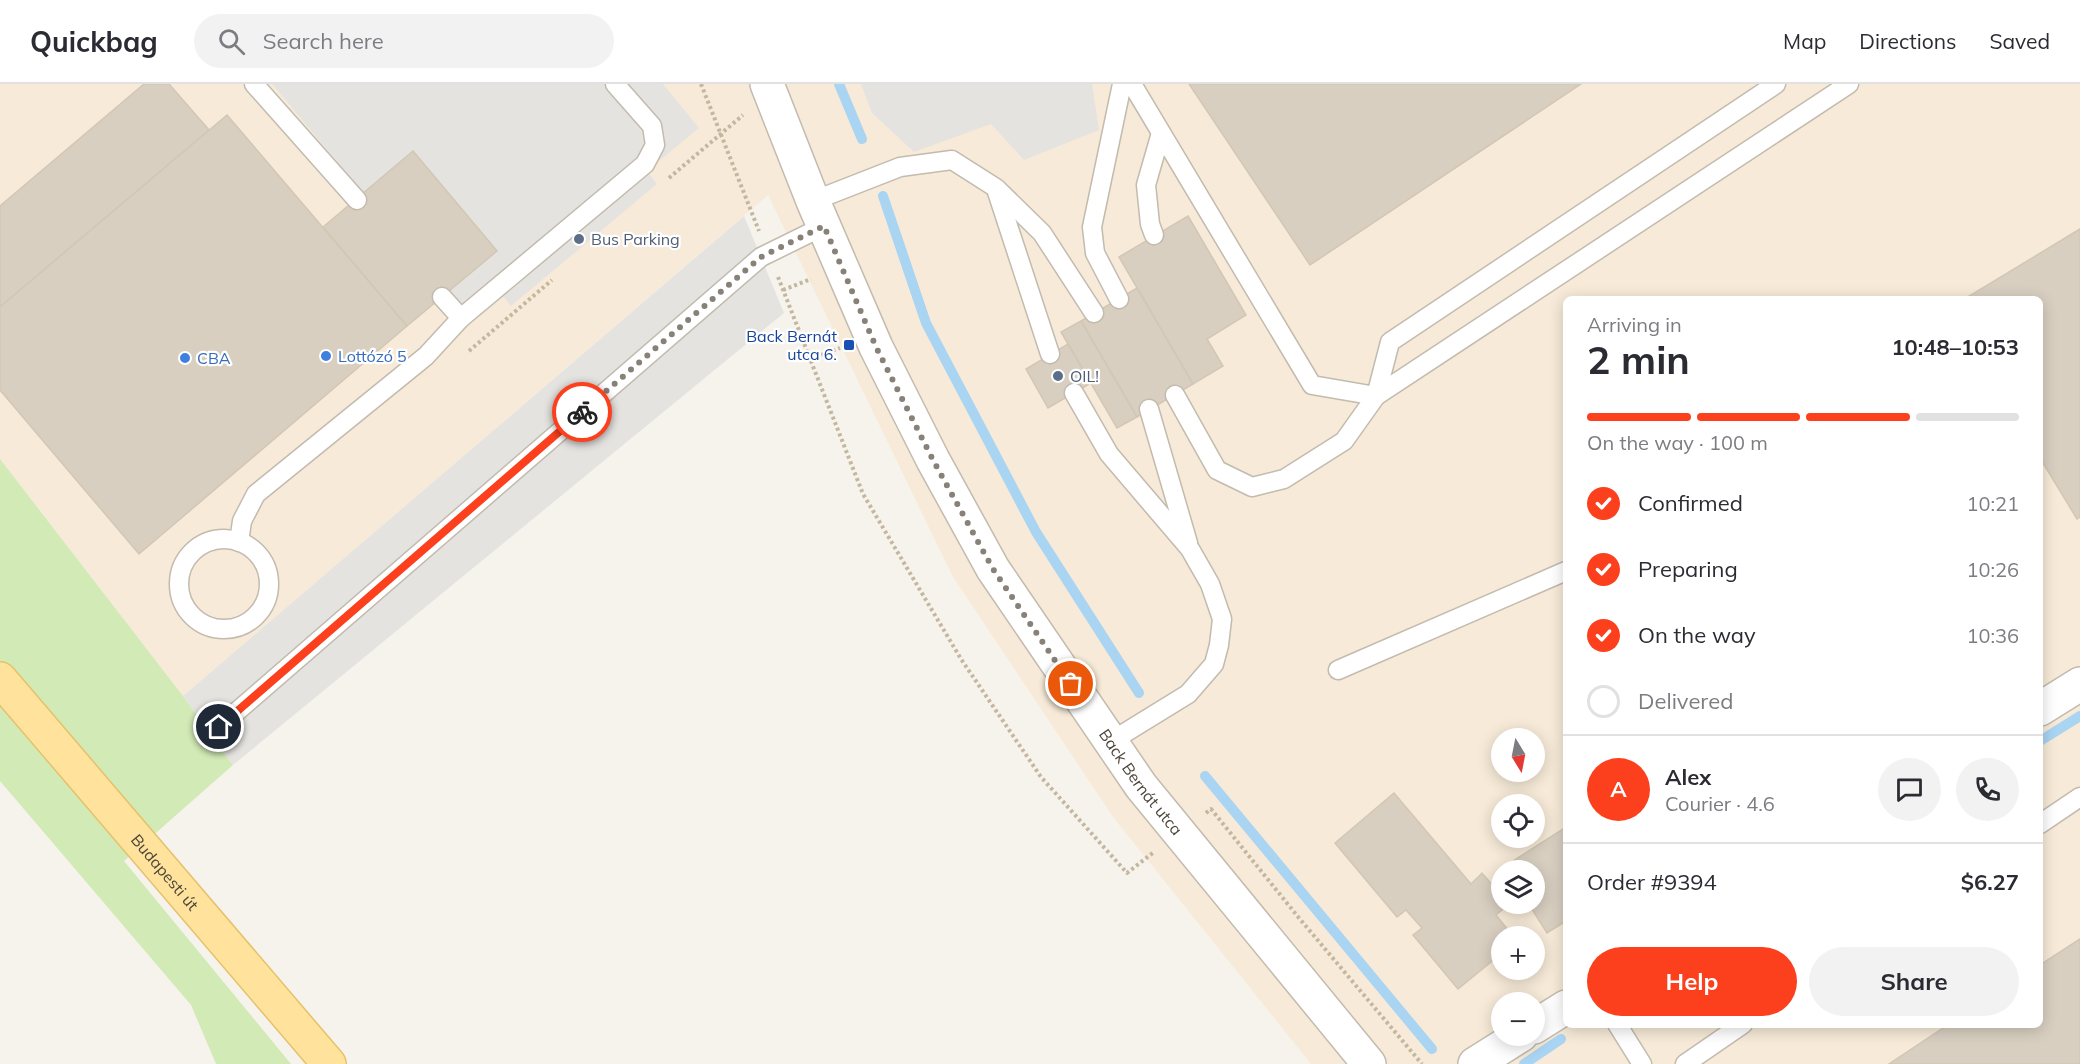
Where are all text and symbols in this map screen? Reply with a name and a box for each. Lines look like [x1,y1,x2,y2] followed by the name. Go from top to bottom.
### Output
[194,14,614,68] search box
[30,24,158,59] text: Quickbag
[215,25,248,58] icon: search
[263,27,384,55] text: Search here
[1783,28,1826,54] text: Map
[1859,28,1956,54] text: Directions
[1989,28,2050,54] text: Saved
[591,229,680,249] place label: Bus Parking
[572,232,586,246] marker: Bus Parking
[1587,312,1682,337] text: Arriving in
[746,326,837,364] place label: Back Bernát utca 6.
[1891,333,2019,361] text: 10:48–10:53
[1587,335,1690,384] text: 2 min
[842,338,856,352] marker: Back Bernát utca 6.
[338,346,407,366] place label: Lottózó 5
[197,348,231,368] place label: CBA
[319,349,333,363] marker: Lottózó 5
[178,351,192,365] marker: CBA
[1070,366,1099,386] place label: OIL!
[1051,369,1065,383] marker: OIL!
[552,382,612,442] courier
[566,396,599,429] icon: bike
[1587,430,1768,455] text: On the way · 100 m
[1587,487,1620,520] icon: check
[1638,489,1743,517] text: Confirmed
[1966,491,2019,516] text: 10:21
[1587,553,1620,586] icon: check
[1638,555,1738,583] text: Preparing
[1966,557,2019,582] text: 10:26
[1587,619,1620,652] icon: check
[1638,621,1756,649] text: On the way
[1966,623,2019,648] text: 10:36
[1045,658,1096,709] pin
[1054,667,1087,700] icon: bag
[1638,687,1733,715] text: Delivered
[193,701,244,752] pin
[202,710,235,743] icon: home
[1095,725,1187,839] street label: Back Bernát utca
[1491,728,1545,782] north arrow
[1491,728,1545,1046] map controls
[1878,758,1941,821] button: chat
[1956,758,2019,821] button: phone
[1665,763,1711,791] text: Alex
[1610,775,1627,803] text: A
[1665,791,1775,816] text: Courier · 4.6
[1491,794,1545,848] button: locate
[127,830,203,915] street label: Budapesti út
[1491,860,1545,914] button: layers
[1587,868,1717,896] text: Order #9394
[1961,868,2019,896] text: $6.27
[1491,926,1545,980] button: +
[1587,947,1797,1016] button: Help
[1809,947,2019,1016] button: Share
[1491,992,1545,1046] button: −

